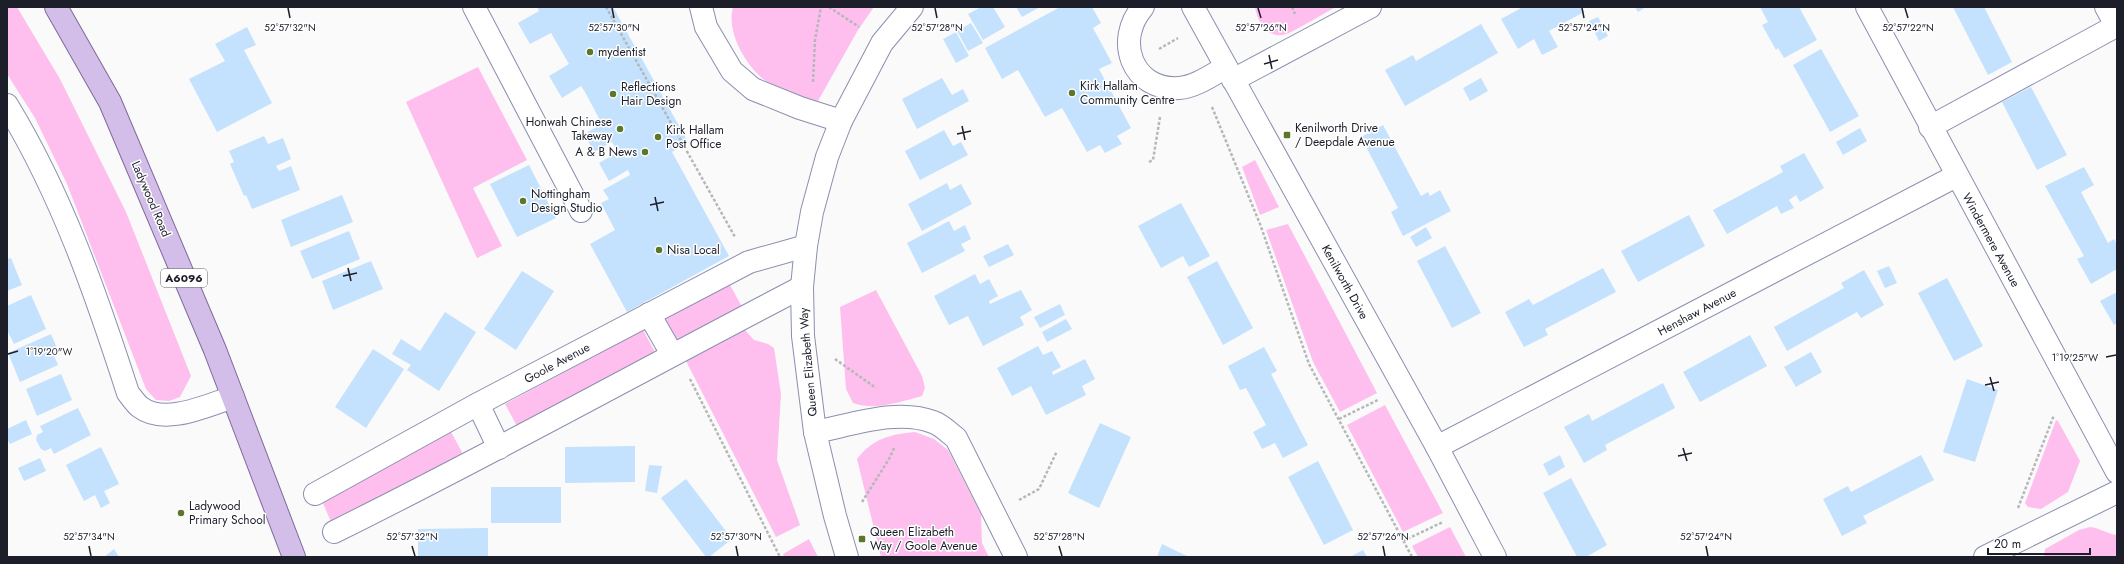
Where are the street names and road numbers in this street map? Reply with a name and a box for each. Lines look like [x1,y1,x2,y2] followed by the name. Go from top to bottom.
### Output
[127,158,175,240] street label: Ladywood Road
[1958,190,2024,290] street label: Windermere Avenue
[1317,241,1373,323] street label: Kenilworth Drive
[161,269,207,287] road number: A6096
[1654,284,1740,340] street label: Henshaw Avenue
[794,306,822,417] street label: Queen Elizabeth Way
[521,338,593,388] street label: Goole Avenue

